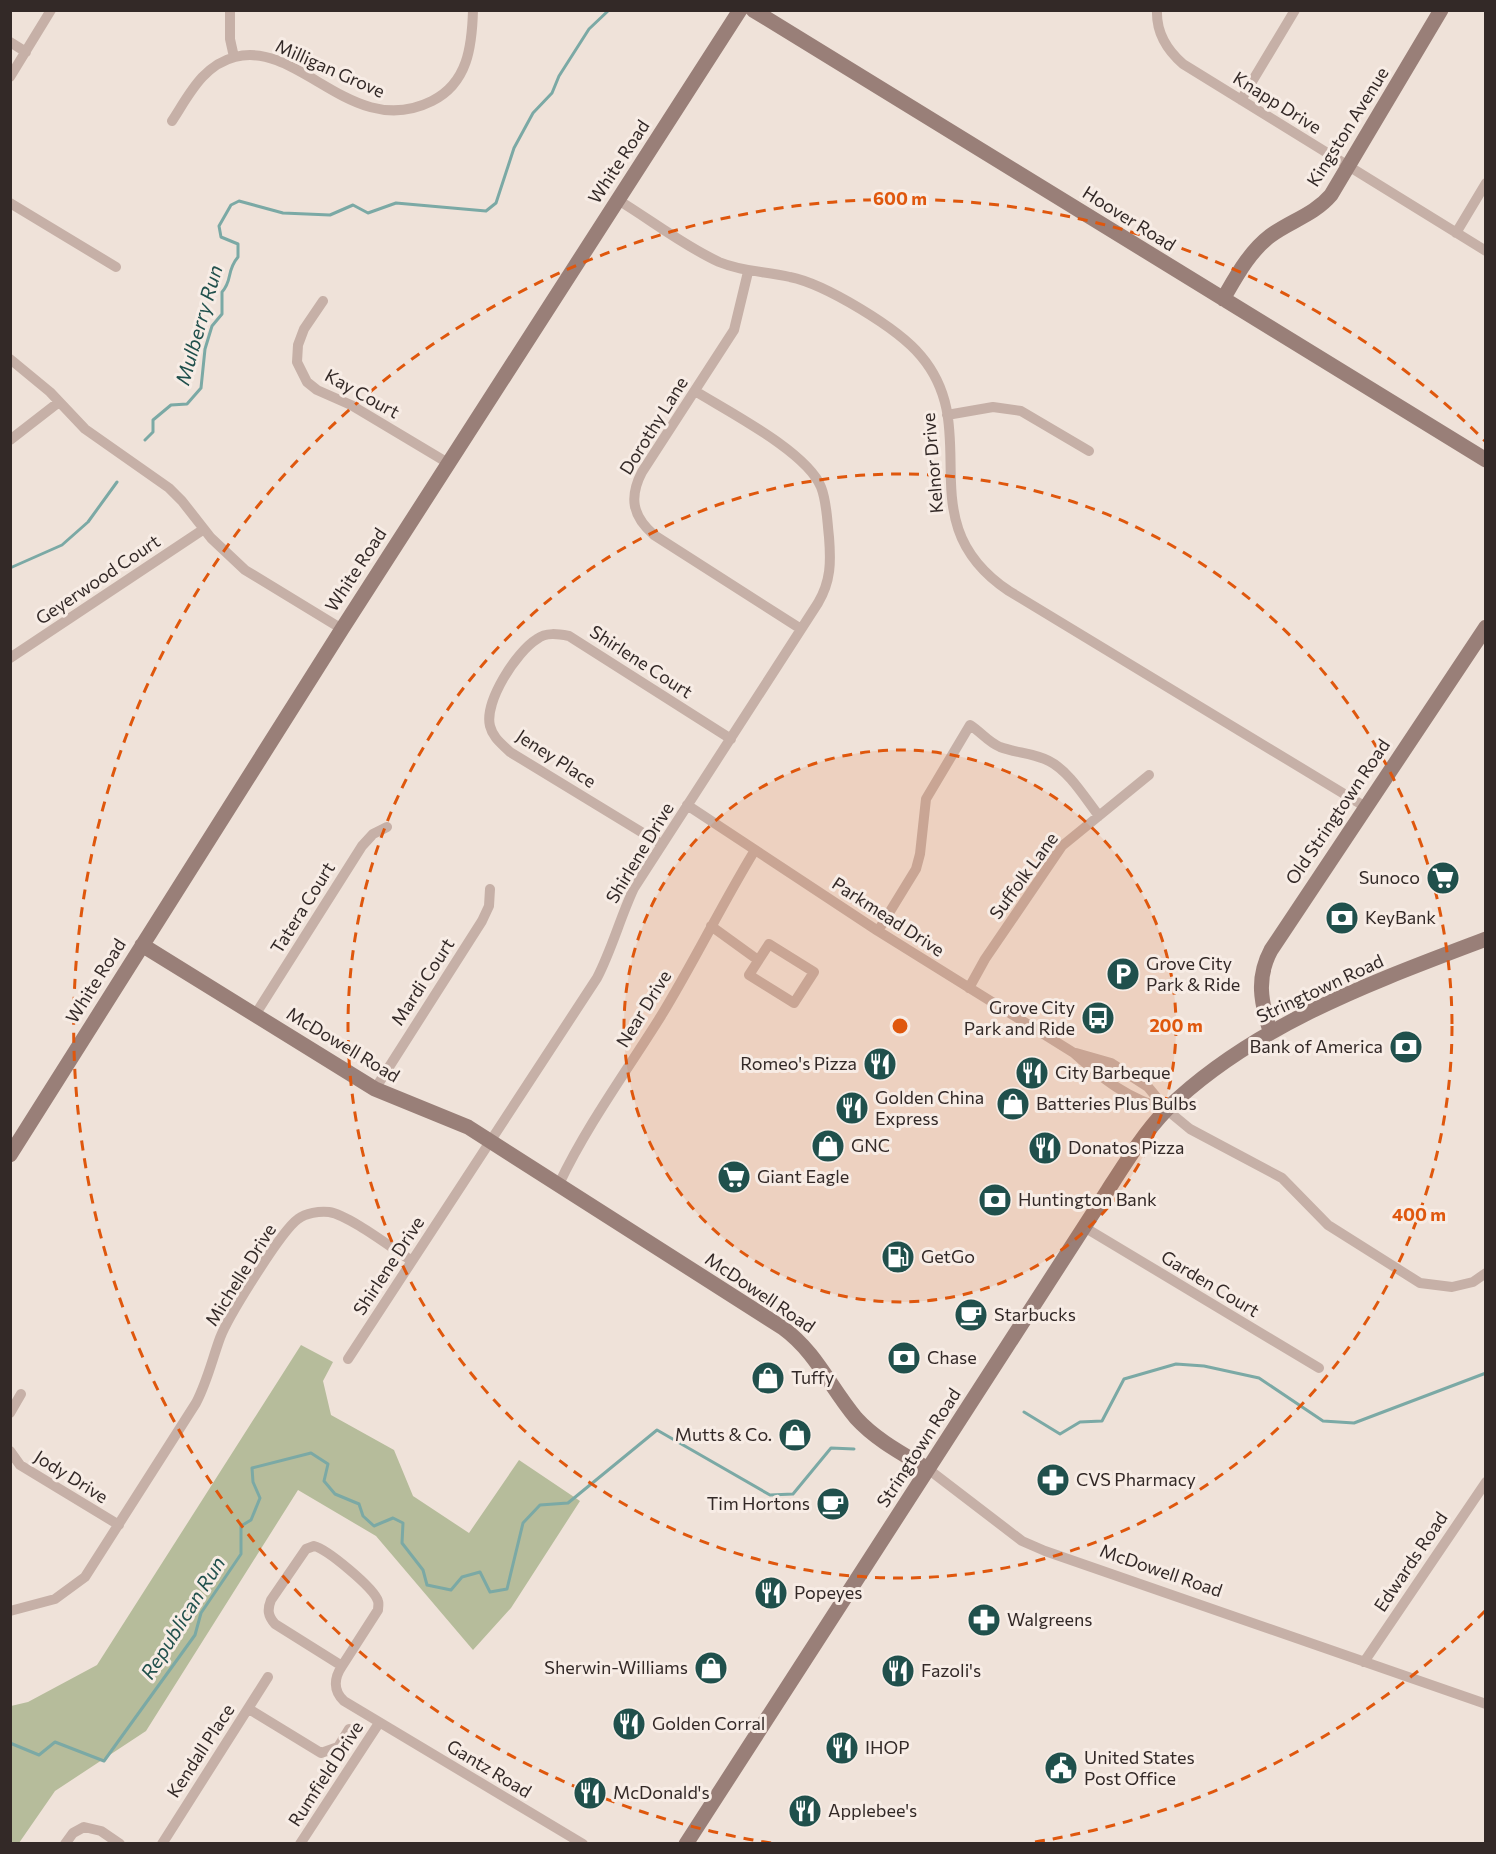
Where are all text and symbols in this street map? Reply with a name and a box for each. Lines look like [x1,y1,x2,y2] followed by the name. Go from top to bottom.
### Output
[272,34,388,102] street label: Milligan Grove
[1302,63,1393,190] street label: Kingston Avenue
[1229,66,1326,138] street label: Knapp Drive
[583,115,653,208] street label: White Road
[1079,181,1180,256] street label: Hoover Road
[873,187,927,209] text: 600 m
[169,262,227,388] water label: Mulberry Run
[321,364,404,423] street label: Kay Court
[614,372,692,478] street label: Dorothy Lane
[917,412,947,514] street label: Kelnor Drive
[320,523,390,616] street label: White Road
[31,529,164,629] street label: Geyerwood Court
[586,620,697,702] street label: Shirlene Court
[512,724,601,792] street label: Jeney Place
[1280,735,1394,888] street label: Old Stringtown Road
[600,798,678,907] street label: Shirlene Drive
[984,828,1062,923] street label: Suffolk Lane
[265,858,339,957] street label: Tatera Court
[1425,860,1461,896] supermarket icon: Sunoco
[1359,866,1420,888] place label: Sunoco
[828,872,949,961] street label: Parkmead Drive
[1324,900,1360,936] bank icon: KeyBank
[1365,906,1436,928] place label: KeyBank
[61,934,130,1027] street label: White Road
[386,934,458,1029] street label: Mardi Court
[1253,949,1387,1027] street label: Stringtown Road
[1146,952,1240,995] place label: Grove City Park & Ride
[1105,956,1141,992] parking icon: Grove City Park & Ride
[611,966,675,1051] street label: Near Drive
[964,996,1075,1039] place label: Grove City Park and Ride
[1080,1000,1116,1036] bus stop icon: Grove City Park and Ride
[283,1002,404,1087] street label: McDowell Road
[1149,1014,1203,1036] text: 200 m
[890,1016,910,1036] centre of rings
[1388,1029,1424,1065] bank icon: Bank of America
[1250,1035,1383,1057] place label: Bank of America
[862,1046,898,1082] restaurant icon: Romeo's Pizza
[740,1052,857,1074] place label: Romeo's Pizza
[1014,1055,1050,1091] restaurant icon: City Barbeque
[1055,1061,1171,1083] place label: City Barbeque
[875,1086,984,1129] place label: Golden China Express
[995,1086,1031,1122] shop icon: Batteries Plus Bulbs
[834,1090,870,1126] restaurant icon: Golden China Express
[1036,1092,1197,1114] place label: Batteries Plus Bulbs
[810,1128,846,1164] shop icon: GNC
[1027,1130,1063,1166] restaurant icon: Donatos Pizza
[851,1134,890,1156] place label: GNC
[1068,1136,1184,1158] place label: Donatos Pizza
[716,1159,752,1195] supermarket icon: Giant Eagle
[757,1165,849,1187] place label: Giant Eagle
[977,1182,1013,1218] bank icon: Huntington Bank
[1018,1188,1157,1210] place label: Huntington Bank
[1392,1203,1446,1225] text: 400 m
[348,1212,428,1319] street label: Shirlene Drive
[200,1219,280,1330] street label: Michelle Drive
[880,1239,916,1275] fuel station icon: GetGo
[921,1245,975,1267] place label: GetGo
[1157,1245,1264,1321] street label: Garden Court
[701,1247,820,1337] street label: McDowell Road
[953,1297,989,1333] cafe icon: Starbucks
[994,1303,1076,1325] place label: Starbucks
[886,1340,922,1376] bank icon: Chase
[927,1346,977,1368] place label: Chase
[750,1360,786,1396] shop icon: Tuffy
[791,1366,834,1388] place label: Tuffy
[871,1384,965,1511] street label: Stringtown Road
[777,1417,813,1453] shop icon: Mutts & Co.
[675,1423,772,1445] place label: Mutts & Co.
[31,1445,112,1507] street label: Jody Drive
[1035,1462,1071,1498] pharmacy icon: CVS Pharmacy
[1076,1468,1196,1490] place label: CVS Pharmacy
[815,1486,851,1522] cafe icon: Tim Hortons
[707,1492,810,1514] place label: Tim Hortons
[1369,1507,1452,1616] street label: Edwards Road
[1097,1539,1225,1601] street label: McDowell Road
[135,1552,229,1683] water label: Republican Run
[753,1575,789,1611] restaurant icon: Popeyes
[794,1581,862,1603] place label: Popeyes
[966,1602,1002,1638] pharmacy icon: Walgreens
[1007,1608,1093,1630] place label: Walgreens
[693,1650,729,1686] shop icon: Sherwin-Williams
[880,1653,916,1689] restaurant icon: Fazoli's
[544,1656,688,1678] place label: Sherwin-Williams
[921,1659,981,1681] place label: Fazoli's
[162,1699,239,1801] street label: Kendall Place
[611,1706,647,1742] restaurant icon: Golden Corral
[652,1712,765,1734] place label: Golden Corral
[283,1717,367,1830] street label: Rumfield Drive
[824,1730,860,1766] restaurant icon: IHOP
[443,1734,536,1802] street label: Gantz Road
[865,1736,910,1758] place label: IHOP
[1084,1746,1195,1789] place label: United States Post Office
[1043,1750,1079,1786] public building icon: United States Post Office
[572,1775,608,1811] restaurant icon: McDonald's
[613,1781,710,1803] place label: McDonald's
[787,1793,823,1829] restaurant icon: Applebee's
[828,1799,917,1821] place label: Applebee's

